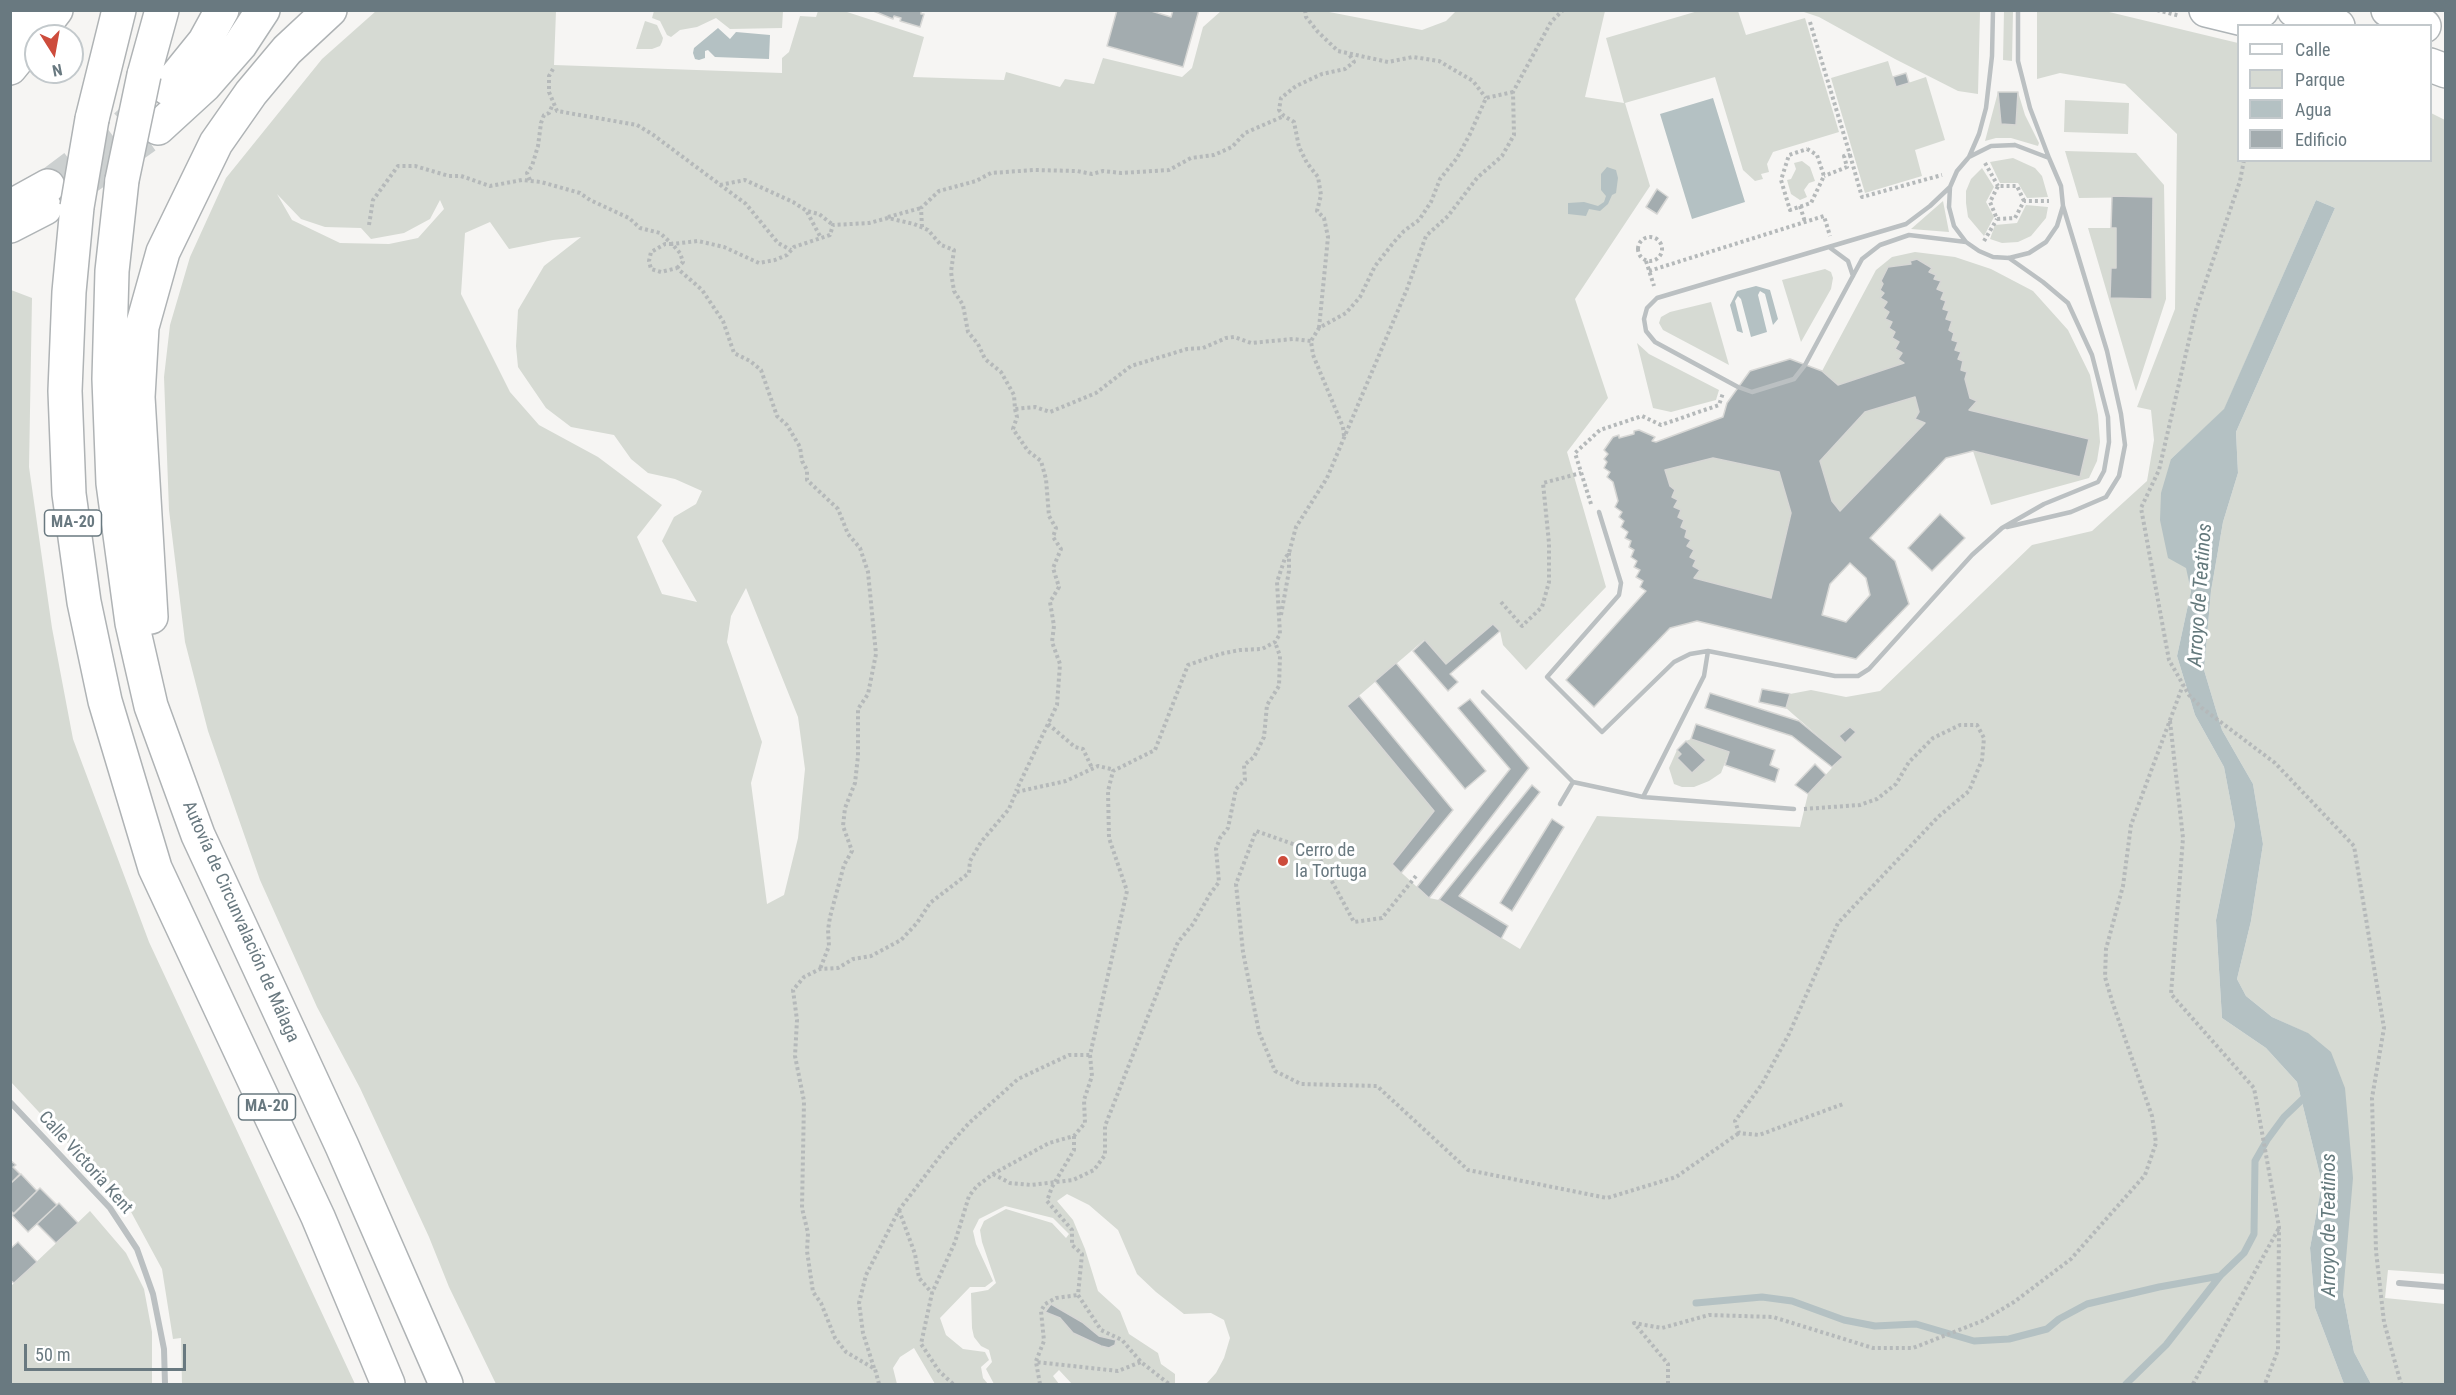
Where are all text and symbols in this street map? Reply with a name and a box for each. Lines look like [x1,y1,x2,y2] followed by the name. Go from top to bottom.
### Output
[24,24,84,84] north arrow
[2237,24,2432,162] legend
[2295,39,2331,60] text: Calle
[51,60,64,80] text: N
[2295,69,2345,90] text: Parque
[2295,99,2332,120] text: Agua
[2295,129,2347,150] text: Edificio
[44,510,101,536] road number: MA-20
[2184,523,2218,667] water label: Arroyo de Teatinos
[177,798,303,1046] street label: Autovía de Circunvalación de Málaga
[1295,840,1367,882] place label: Cerro de la Tortuga
[1276,854,1290,868] marker: Cerro de la Tortuga
[238,1094,296,1120] road number: MA-20
[33,1107,137,1219] street label: Calle Victoria Kent
[2318,1153,2342,1297] water label: Arroyo de Teatinos
[27,1332,189,1370] scale bar
[35,1344,70,1365] text: 50 m

